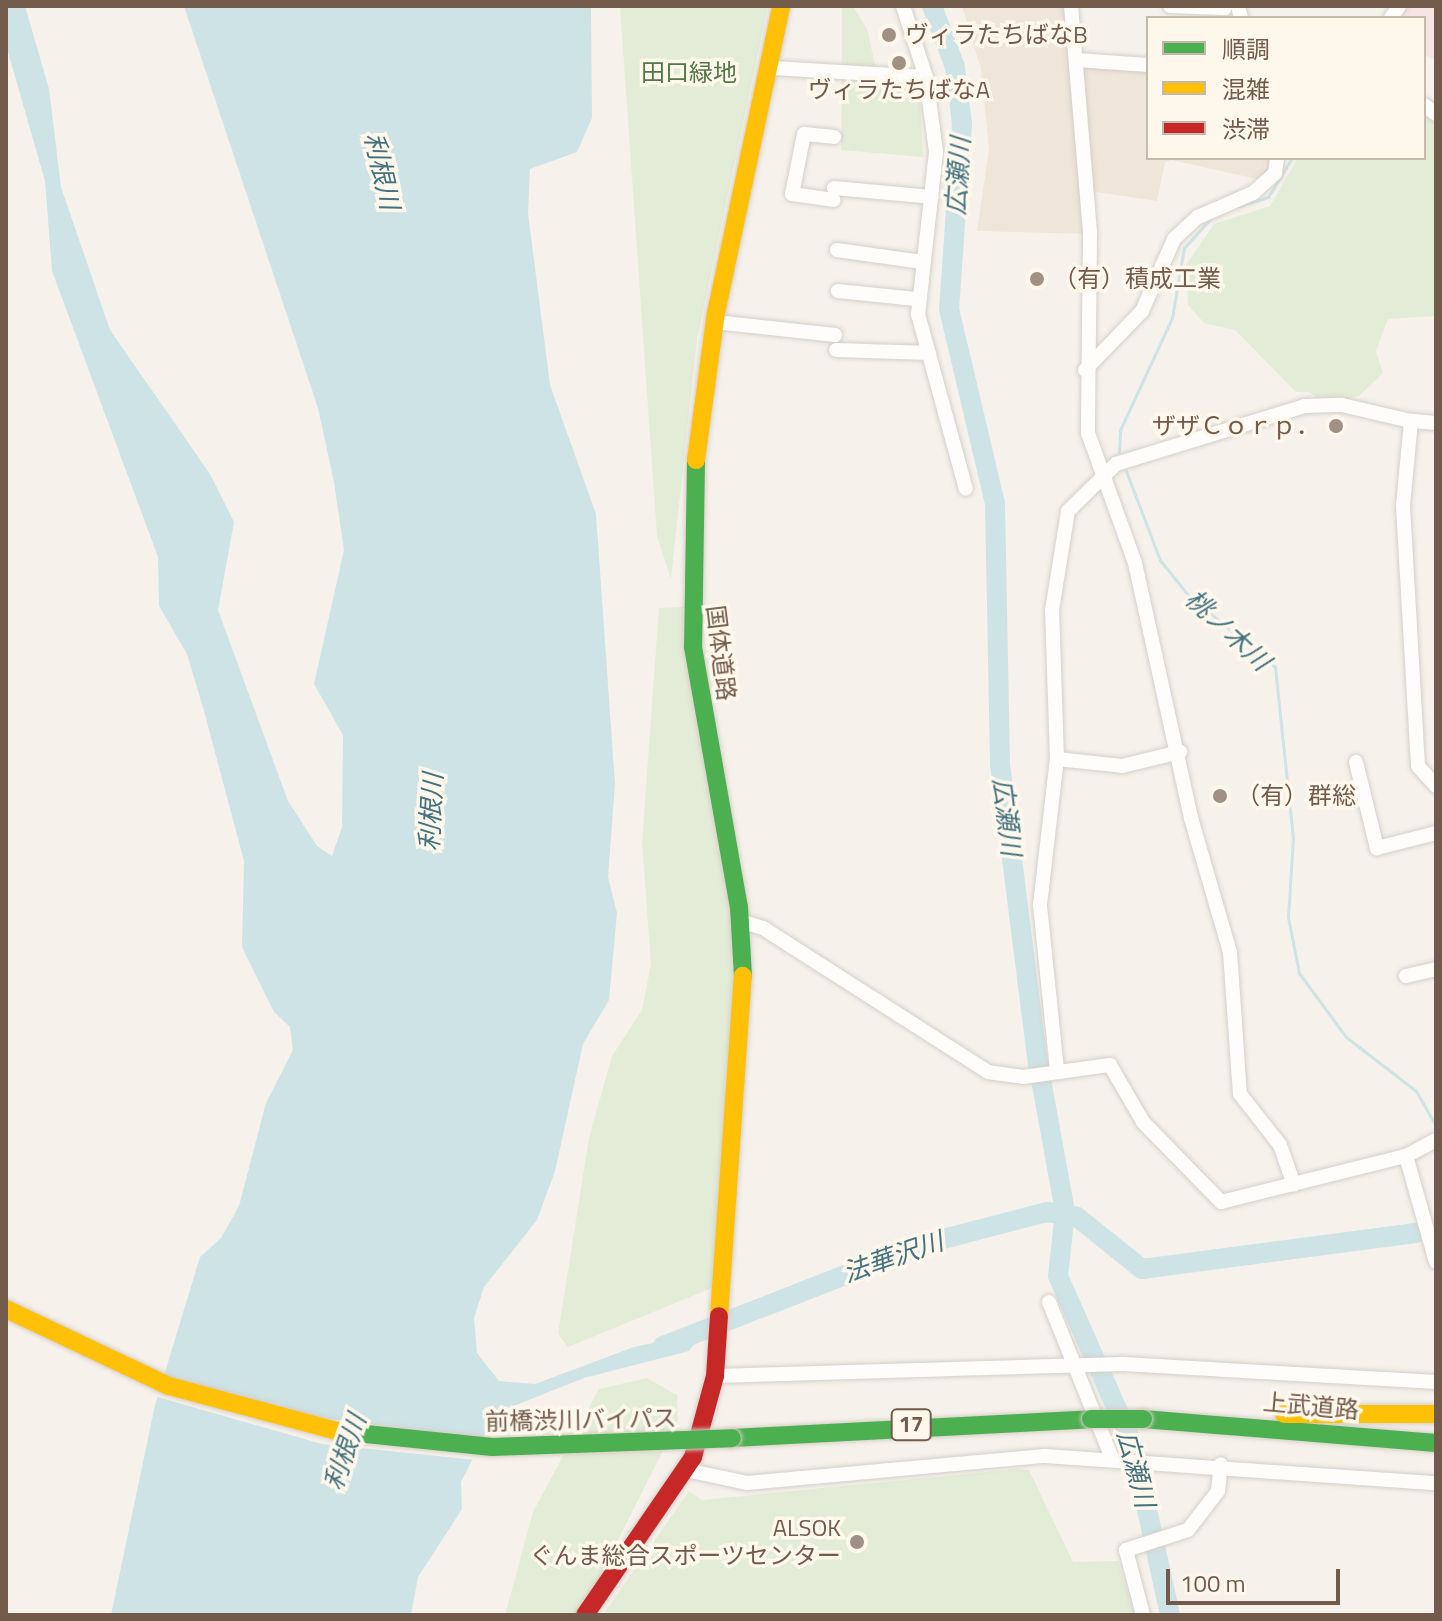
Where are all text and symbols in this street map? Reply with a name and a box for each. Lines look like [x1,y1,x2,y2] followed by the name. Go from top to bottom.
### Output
[1146,16,1426,160] legend
[905,21,1088,49] place label: ヴィラたちばなB
[880,26,898,44] marker: ヴィラたちばなB
[1222,31,1270,67] text: 順調
[890,54,908,72] marker: ヴィラたちばなA
[641,59,737,87] park label: 田口緑地
[1222,71,1270,107] text: 混雑
[808,76,990,104] place label: ヴィラたちばなA
[1222,111,1270,147] text: 渋滞
[358,129,406,213] water label: 利根川
[940,136,976,216] water label: 広瀬川
[1053,265,1221,293] place label: （有）積成工業
[1028,270,1046,288] marker: （有）積成工業
[1152,412,1320,440] place label: ザザＣｏｒｐ．
[1327,417,1345,435] marker: ザザＣｏｒｐ．
[1179,583,1277,677] water label: 桃ノ木川
[701,604,741,702] street label: 国体道路
[413,772,449,852] water label: 利根川
[987,776,1027,858] water label: 広瀬川
[1236,782,1356,810] place label: （有）群総
[1211,787,1229,805] marker: （有）群総
[839,1225,947,1289] water label: 法華沢川
[1262,1387,1360,1425] street label: 上武道路
[485,1404,677,1436] street label: 前橋渋川バイパス
[889,1407,933,1443] road number: 17
[318,1410,372,1494] water label: 利根川
[1111,1427,1161,1511] water label: 広瀬川
[529,1514,841,1570] place label: ALSOK ぐんま総合スポーツセンター
[848,1533,866,1551] marker: ALSOK ぐんま総合スポーツセンター
[1170,1553,1344,1603] scale bar
[1180,1565,1246,1601] text: 100 m

